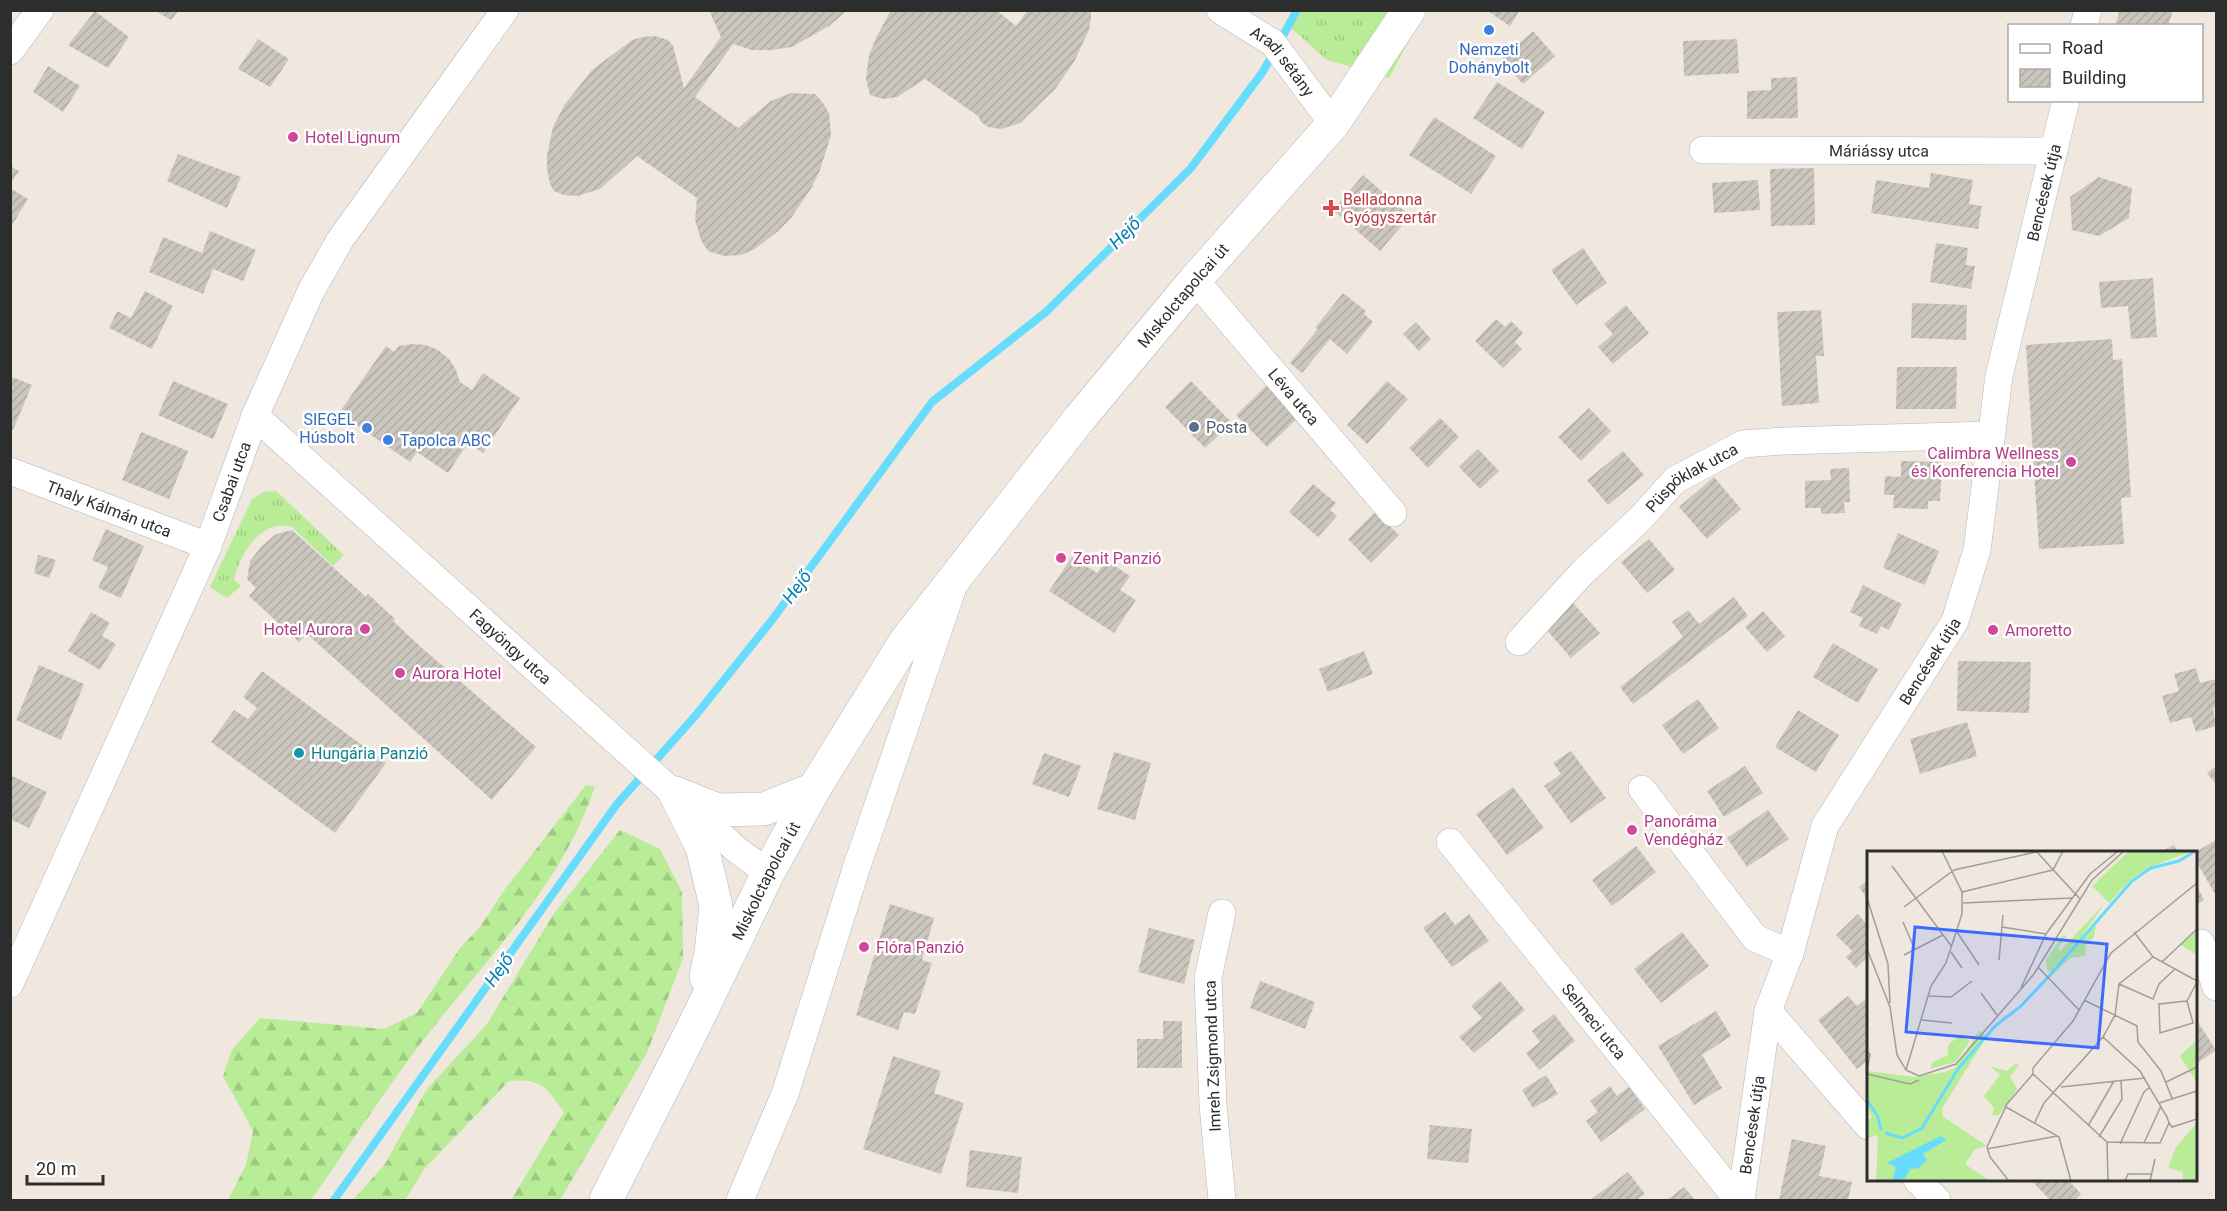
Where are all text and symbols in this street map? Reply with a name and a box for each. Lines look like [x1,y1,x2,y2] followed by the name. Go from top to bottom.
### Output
[1247,22,1318,100] street label: Aradi sétány
[1482,23,1496,37] marker: Nemzeti Dohánybolt
[2008,24,2203,102] legend
[2062,37,2103,58] text: Road
[1449,40,1529,77] place label: Nemzeti Dohánybolt
[2062,67,2126,88] text: Building
[305,128,400,147] place label: Hotel Lignum
[286,130,300,144] marker: Hotel Lignum
[1829,141,1929,161] street label: Máriássy utca
[2023,142,2065,243] street label: Bencések útja
[1343,190,1437,227] place label: Belladonna Gyógyszertár
[1324,201,1338,215] marker: Belladonna Gyógyszertár
[1105,212,1145,253] water label: Hejő
[1134,240,1233,352] street label: Miskolctapolcai út
[1264,365,1323,429] street label: Léva utca
[299,410,355,447] place label: SIEGEL Húsbolt
[1206,418,1247,437] place label: Posta
[1187,420,1201,434] marker: Posta
[360,421,374,435] marker: SIEGEL Húsbolt
[400,431,491,450] place label: Tapolca ABC
[381,433,395,447] marker: Tapolca ABC
[208,439,255,525] street label: Csabai utca
[1642,440,1741,516] street label: Püspöklak utca
[1911,444,2059,481] place label: Calimbra Wellness és Konferencia Hotel
[2064,455,2078,469] marker: Calimbra Wellness és Konferencia Hotel
[44,477,174,541] street label: Thaly Kálmán utca
[1073,549,1161,568] place label: Zenit Panzió
[1054,551,1068,565] marker: Zenit Panzió
[778,565,816,607] water label: Hejő
[466,605,555,688] street label: Fagyöngy utca
[1895,614,1965,708] street label: Bencések útja
[264,620,353,639] place label: Hotel Aurora
[2005,621,2072,640] place label: Amoretto
[358,622,372,636] marker: Hotel Aurora
[1986,623,2000,637] marker: Amoretto
[412,664,502,683] place label: Aurora Hotel
[393,666,407,680] marker: Aurora Hotel
[311,744,428,763] place label: Hungária Panzió
[292,746,306,760] marker: Hungária Panzió
[1644,812,1723,849] place label: Panoráma Vendégház
[728,818,804,943] street label: Miskolctapolcai út
[1625,823,1639,837] marker: Panoráma Vendégház
[1867,851,2197,1181] inset map
[876,938,964,957] place label: Flóra Panzió
[857,940,871,954] marker: Flóra Panzió
[480,948,518,990] water label: Hejő
[1200,980,1225,1132] street label: Imreh Zsigmond utca
[1558,980,1630,1063] street label: Selmeci utca
[1736,1074,1769,1175] street label: Bencések útja
[27,1148,104,1186] scale bar
[36,1158,76,1179] text: 20 m

